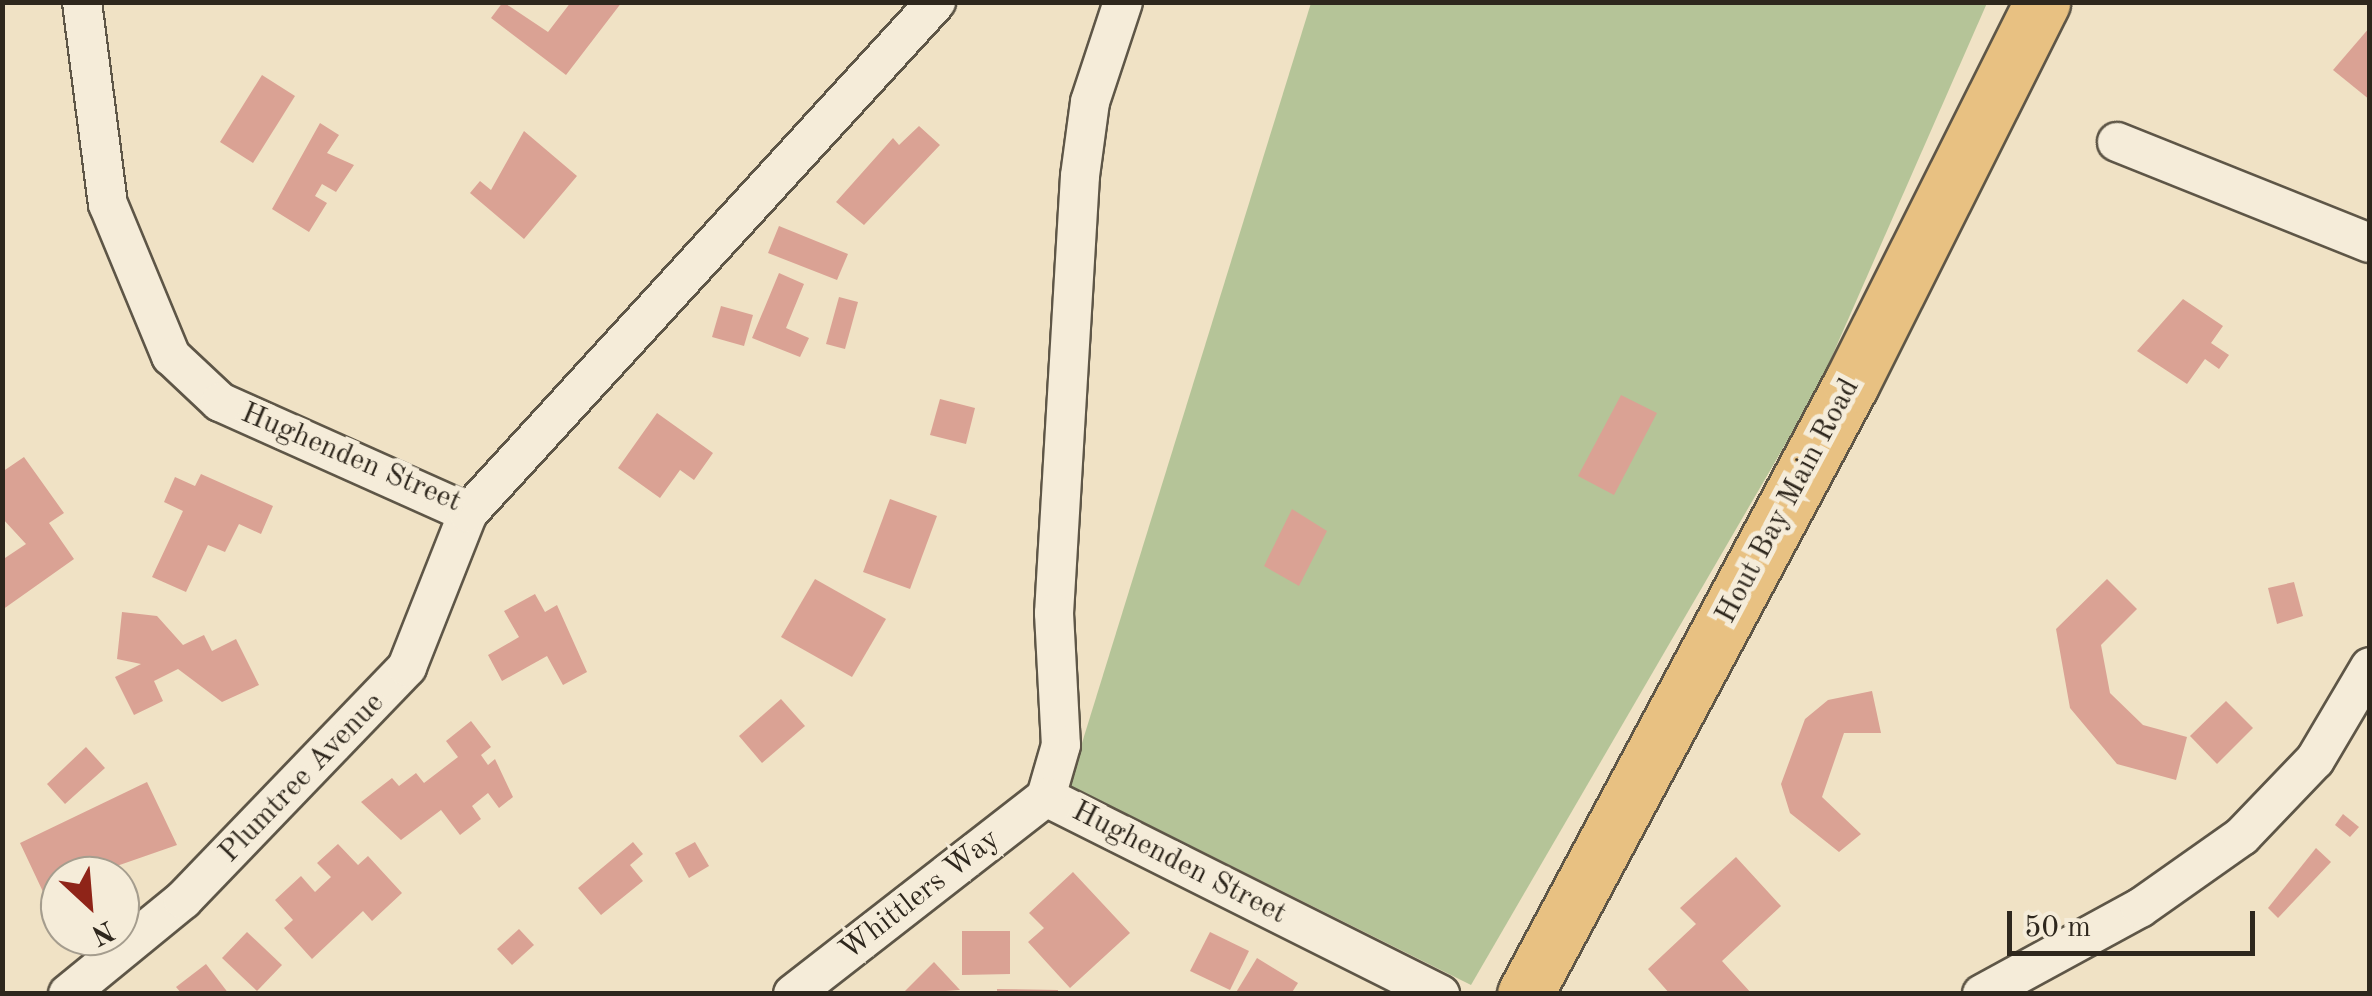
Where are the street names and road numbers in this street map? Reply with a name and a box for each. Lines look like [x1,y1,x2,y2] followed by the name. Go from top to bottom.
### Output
[1708,372,1868,630] street label: Hout Bay Main Road
[235,395,467,521] street label: Hughenden Street
[212,685,392,871] street label: Plumtree Avenue
[1066,793,1292,933] street label: Hughenden Street
[833,821,1007,969] street label: Whittlers Way

